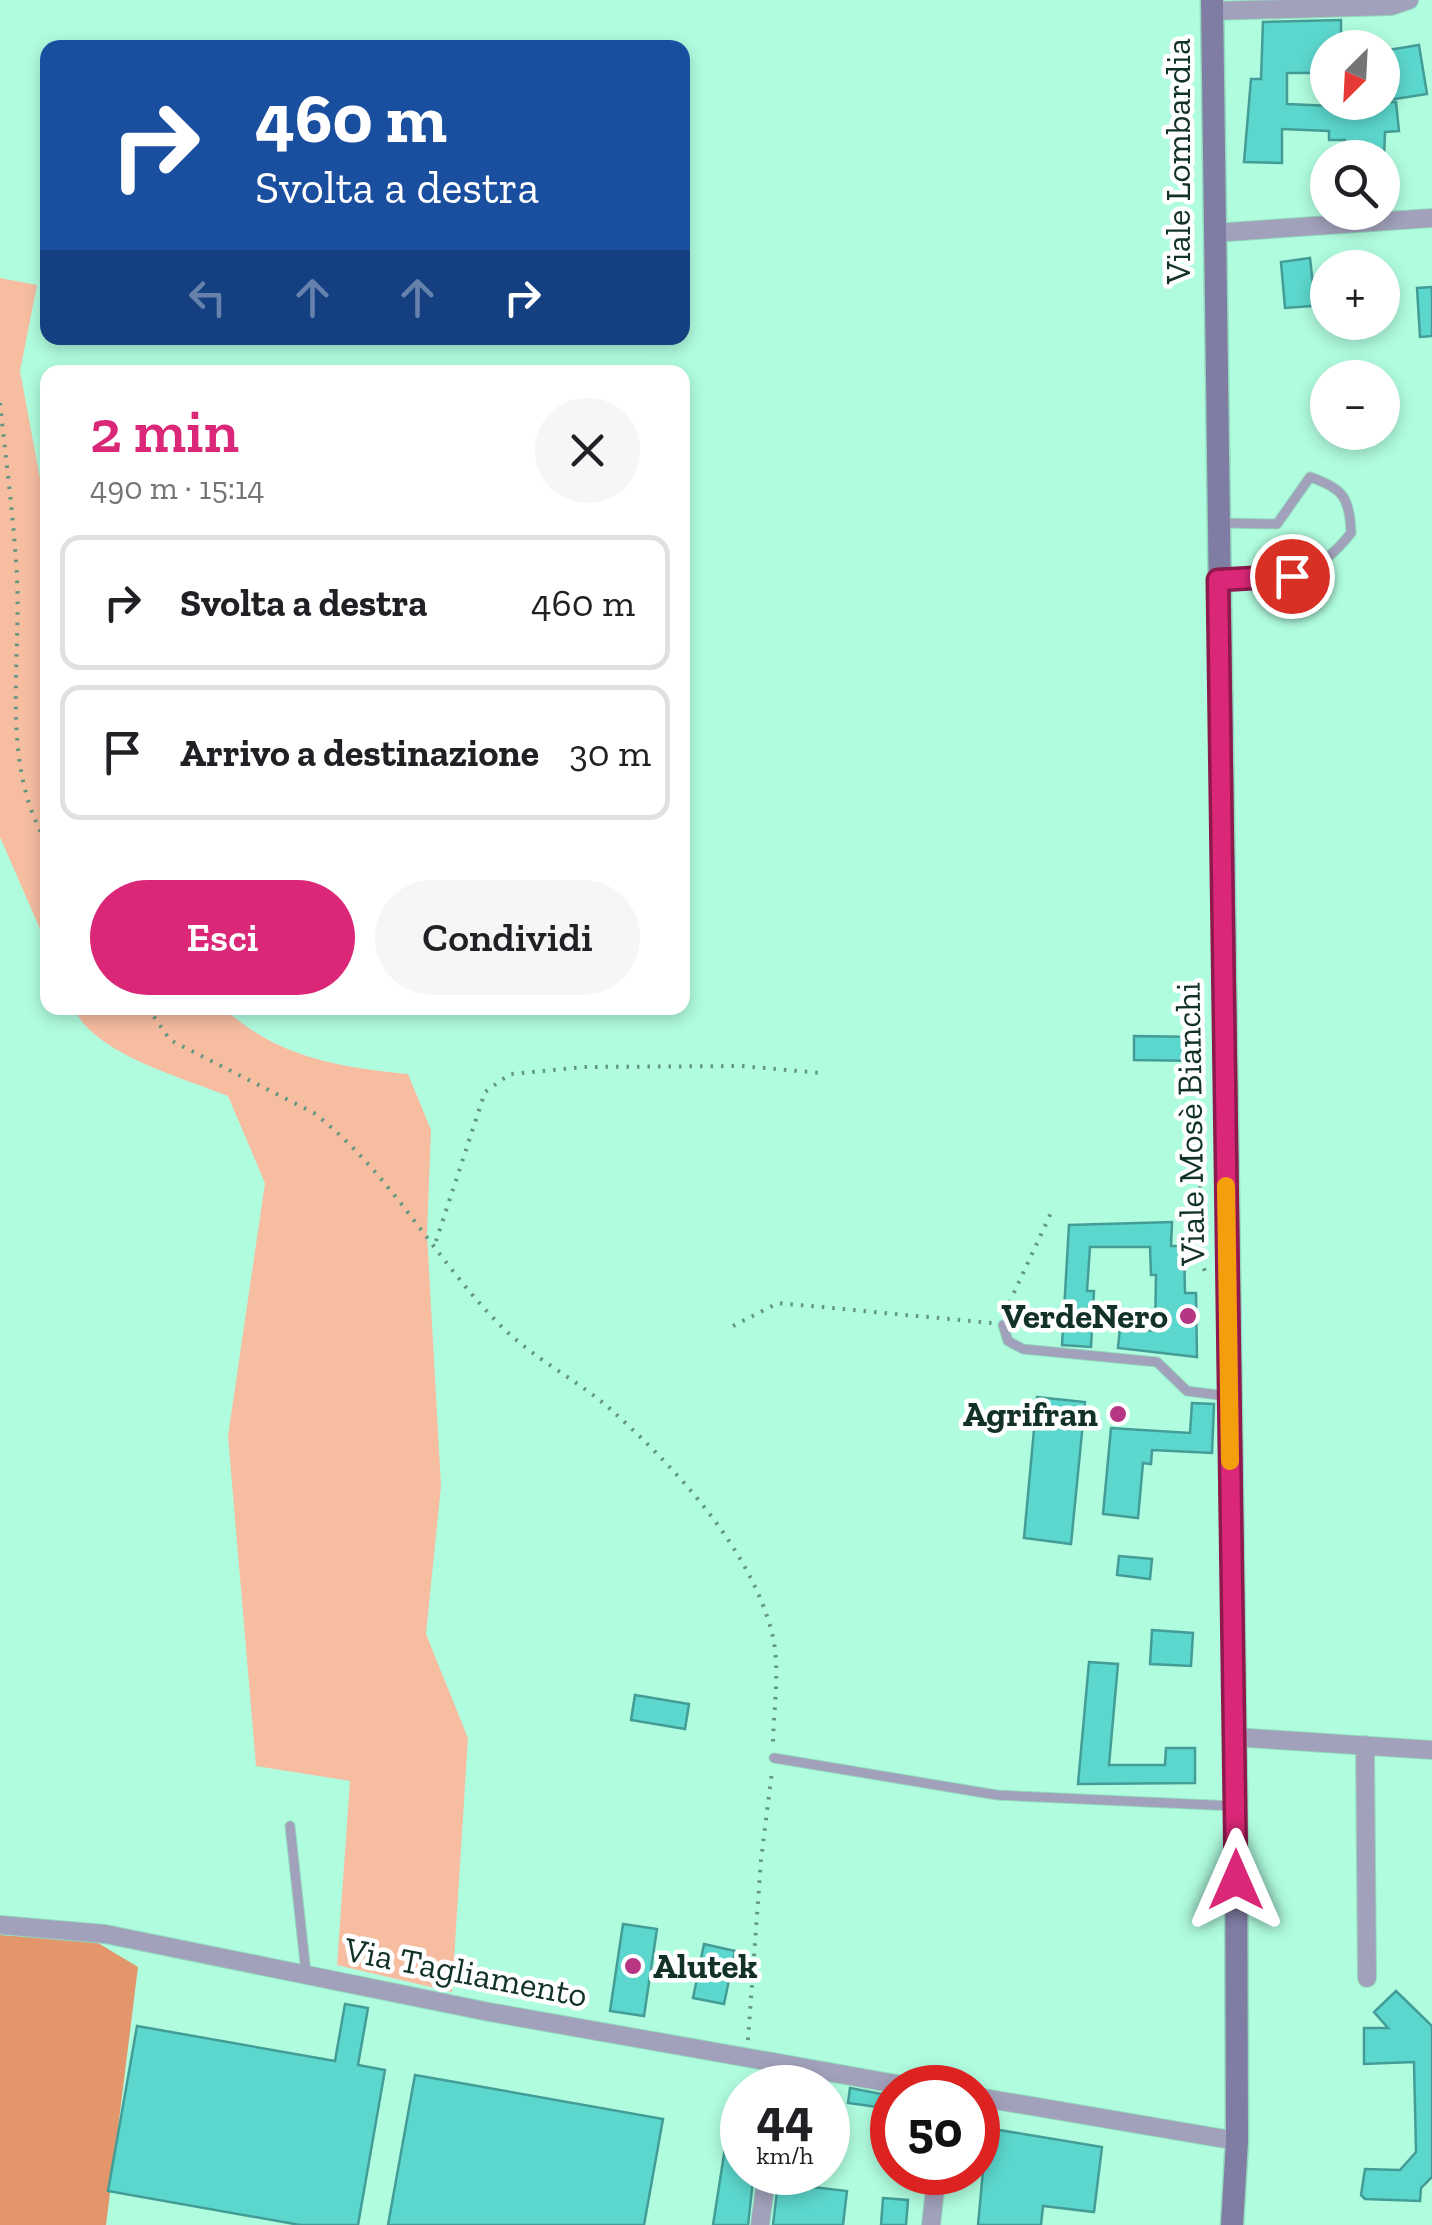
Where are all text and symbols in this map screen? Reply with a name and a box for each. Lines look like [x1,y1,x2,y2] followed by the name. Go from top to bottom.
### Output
[1310,30,1400,120] north arrow
[1310,30,1400,450] map controls
[1157,38,1199,285] street label: Viale Lombardia
[255,76,447,160] text: 460 m
[90,80,220,210] icon: right
[1310,140,1400,230] button: search
[255,161,539,215] text: Svolta a destra
[1310,250,1400,340] button: +
[180,270,235,325] icon: left
[285,270,340,325] icon: ahead
[390,270,445,325] icon: ahead
[495,270,550,325] icon: right
[1310,360,1400,450] button: −
[90,395,239,467] text: 2 min
[535,398,640,503] button: close
[90,469,265,507] text: 490 m · 15:14
[1250,534,1335,619] pin
[1265,549,1320,604] icon: arrive
[95,575,150,630] icon: right
[180,580,427,626] text: Svolta a destra
[531,580,635,626] text: 460 m
[95,725,150,780] icon: arrive
[180,730,539,776] text: Arrivo a destinazione
[569,730,651,776] text: 30 m
[90,880,355,995] button: Esci
[375,880,640,995] button: Condividi
[1167,982,1213,1267] street label: Viale Mosè Bianchi
[1002,1295,1168,1337] place label: VerdeNero
[1177,1305,1199,1327] marker: VerdeNero
[963,1393,1098,1435] place label: Agrifran
[1107,1403,1129,1425] marker: Agrifran
[1184,1828,1288,1932] position arrow
[340,1928,591,2016] street label: Via Tagliamento
[653,1945,758,1987] place label: Alutek
[622,1955,644,1977] marker: Alutek
[870,2065,1000,2195] speed limit sign: 50
[757,2088,814,2148] text: 44
[756,2140,814,2170] text: km/h

